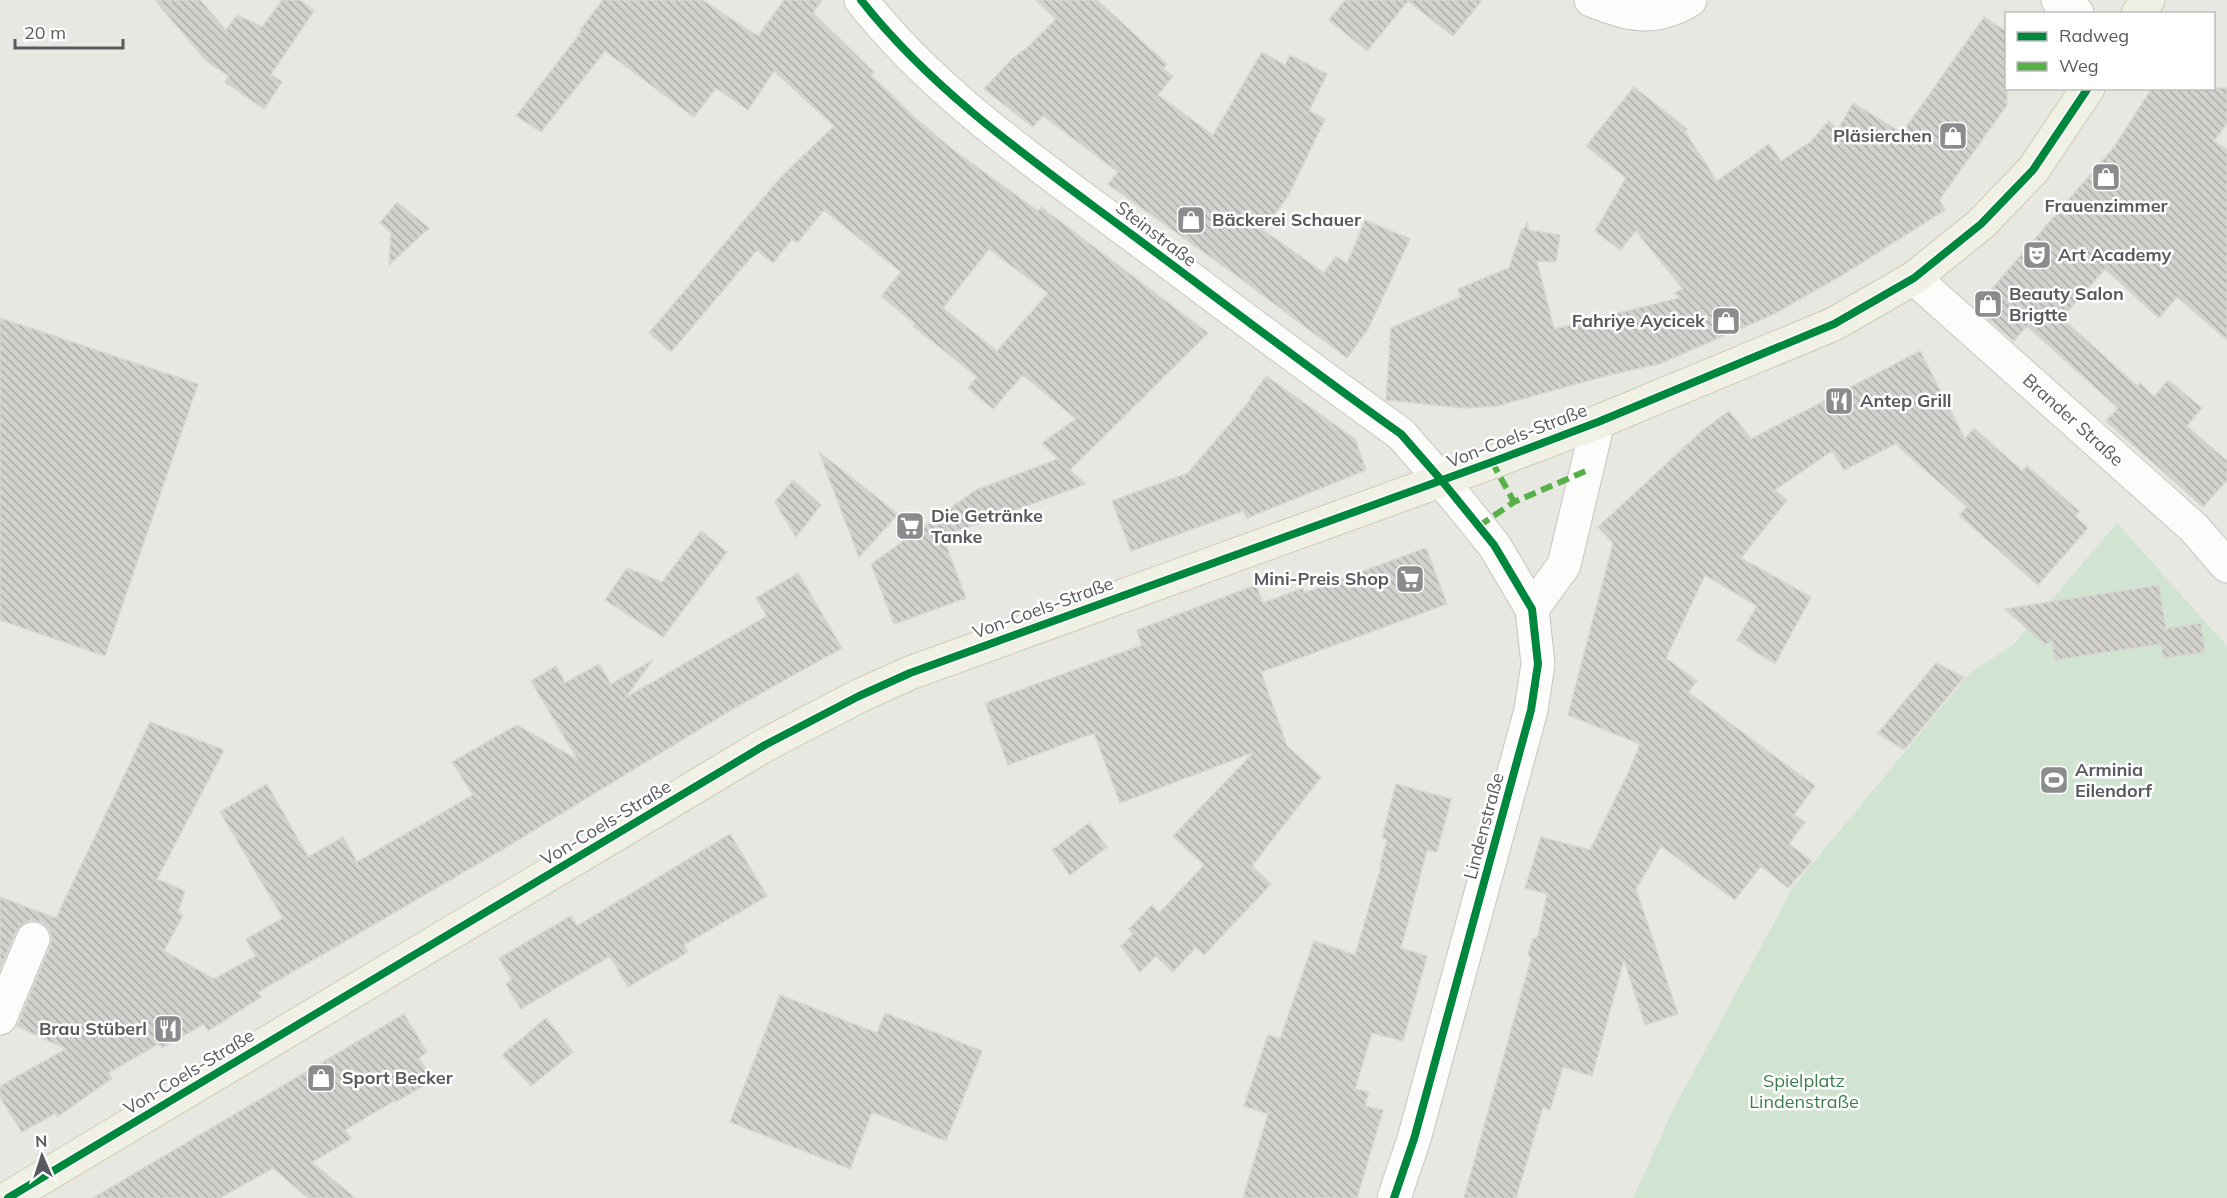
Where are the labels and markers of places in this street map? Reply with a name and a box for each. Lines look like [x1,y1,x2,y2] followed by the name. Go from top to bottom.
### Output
[1937,120,1969,152] shop icon: Pläsierchen
[1833,124,1932,147] place label: Pläsierchen
[2090,161,2122,193] shop icon: Frauenzimmer
[2044,194,2169,217] place label: Frauenzimmer
[1175,204,1207,236] shop icon: Bäckerei Schauer
[1212,208,1362,231] place label: Bäckerei Schauer
[2021,239,2053,271] theatre icon: Art Academy
[2058,243,2172,266] place label: Art Academy
[2009,282,2124,326] place label: Beauty Salon Brigtte
[1972,288,2004,320] shop icon: Beauty Salon Brigtte
[1710,305,1742,337] shop icon: Fahriye Aycicek
[1572,309,1706,332] place label: Fahriye Aycicek
[1823,385,1855,417] restaurant icon: Antep Grill
[1860,389,1952,412] place label: Antep Grill
[931,504,1043,548] place label: Die Getränke Tanke
[894,510,926,542] supermarket icon: Die Getränke Tanke
[1394,563,1426,595] supermarket icon: Mini-Preis Shop
[1254,567,1389,590] place label: Mini-Preis Shop
[2075,758,2152,802] place label: Arminia Eilendorf
[2038,764,2070,796] sports icon: Arminia Eilendorf
[152,1013,184,1045] restaurant icon: Brau Stüberl
[39,1017,147,1040] place label: Brau Stüberl
[305,1062,337,1094] shop icon: Sport Becker
[342,1066,454,1089] place label: Sport Becker

